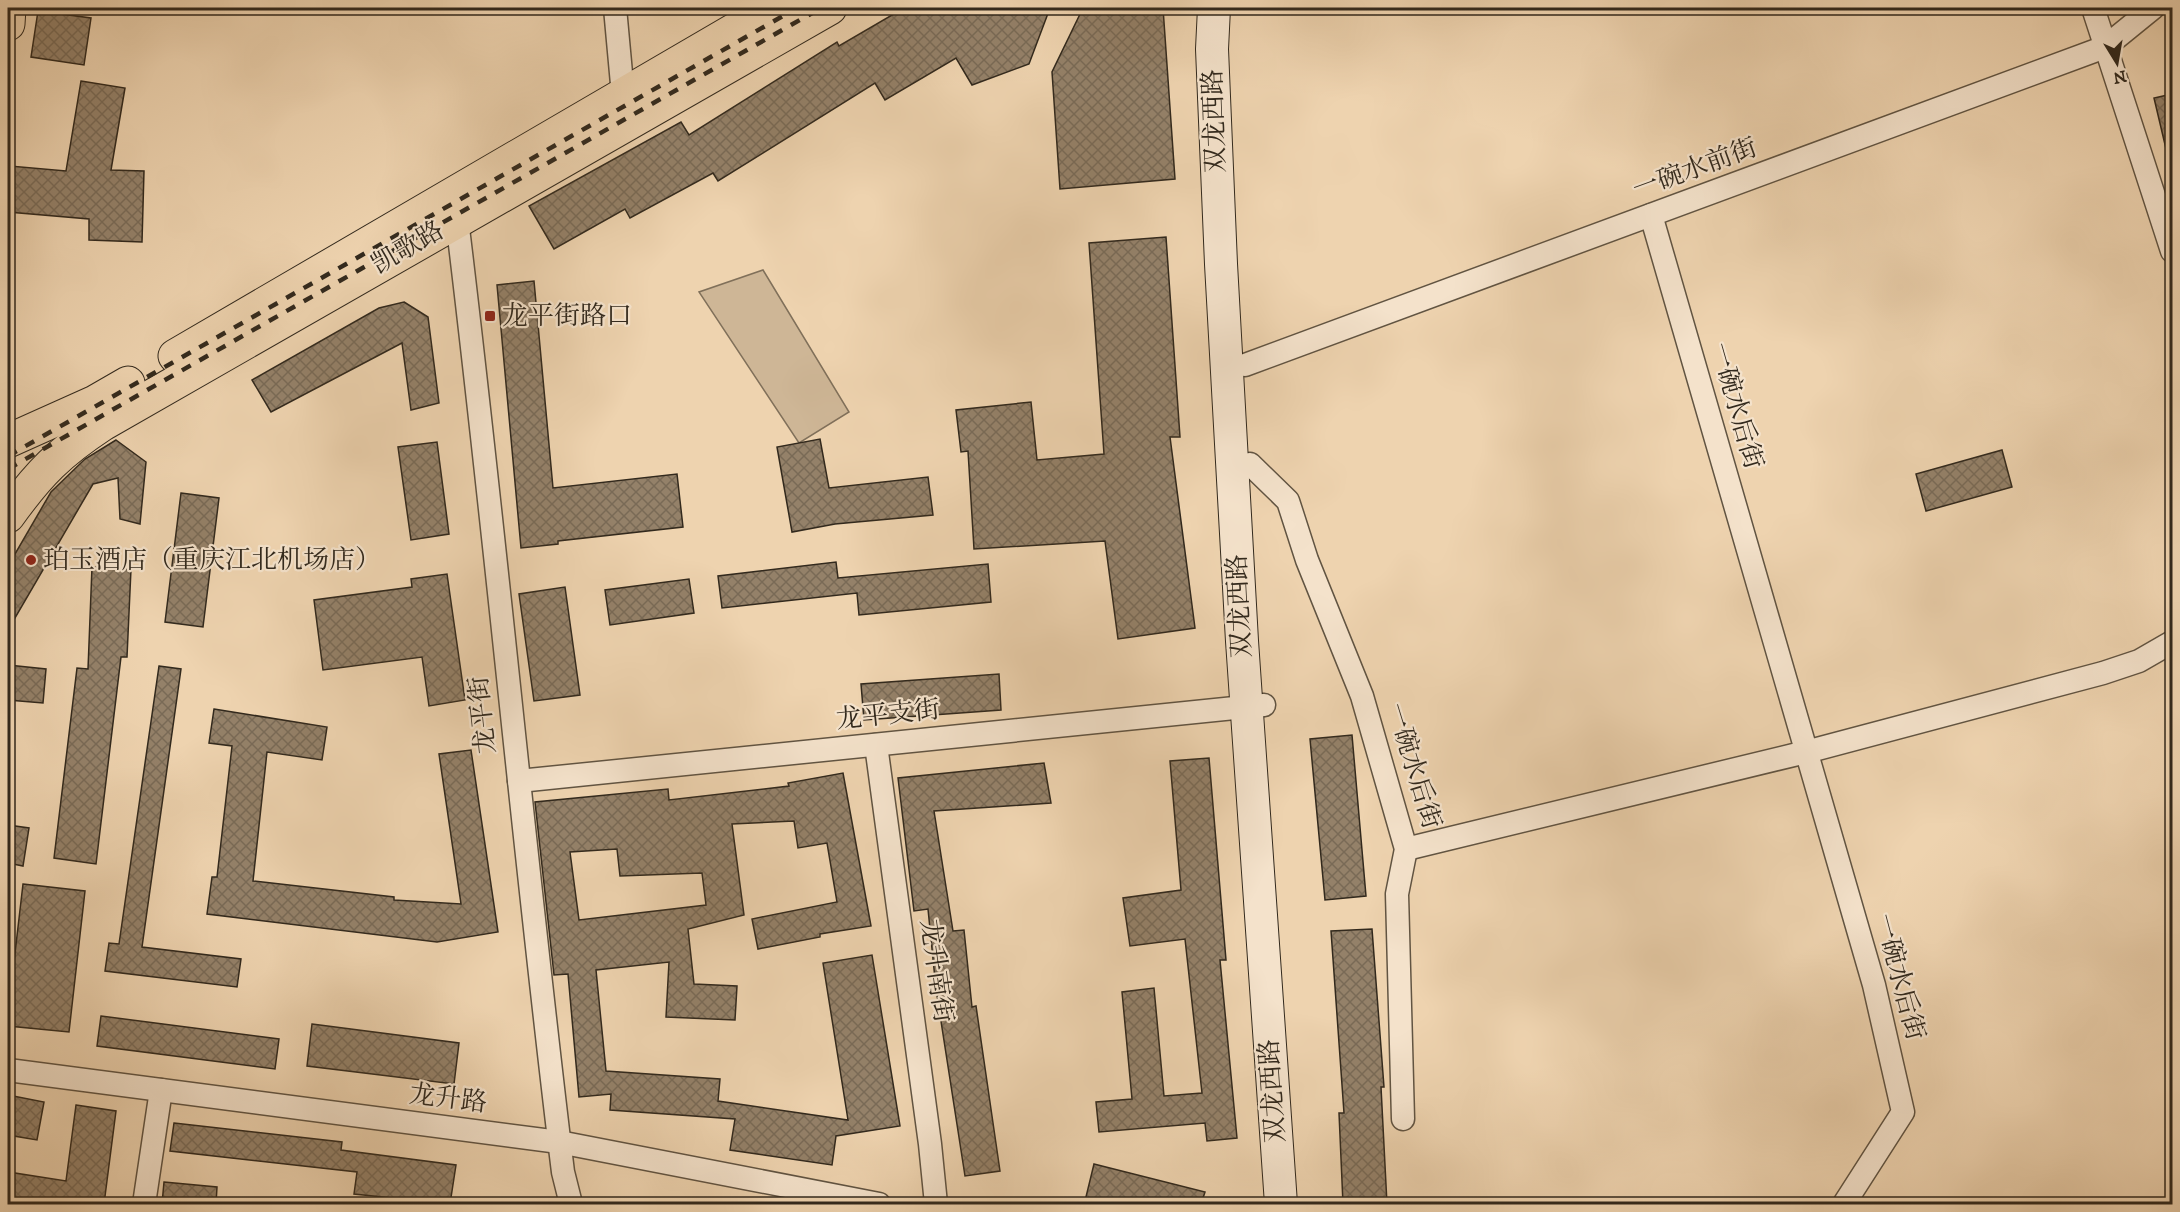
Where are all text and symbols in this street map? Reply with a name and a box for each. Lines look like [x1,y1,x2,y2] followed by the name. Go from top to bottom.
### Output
[2087,33,2147,93] north arrow
[2111,66,2128,88] text: N
[1197,68,1233,174] street label: 双龙西路
[1628,131,1762,207] street label: 一碗水前街
[366,214,450,282] street label: 凯歌路
[502,300,632,333] place label: 龙平街路口
[483,309,497,323] marker: 龙平街路口
[1702,339,1770,473] street label: 一碗水后街
[43,544,381,577] place label: 珀玉酒店（重庆江北机场店）
[24,553,38,567] marker: 珀玉酒店（重庆江北机场店）
[1221,553,1259,659] street label: 双龙西路
[463,674,503,756] street label: 龙平街
[835,693,941,737] street label: 龙平支街
[1378,699,1448,833] street label: 一碗水后街
[1866,910,1932,1044] street label: 一碗水后街
[912,917,960,1025] street label: 龙升南街
[1253,1038,1293,1144] street label: 双龙西路
[407,1078,489,1120] street label: 龙升路

